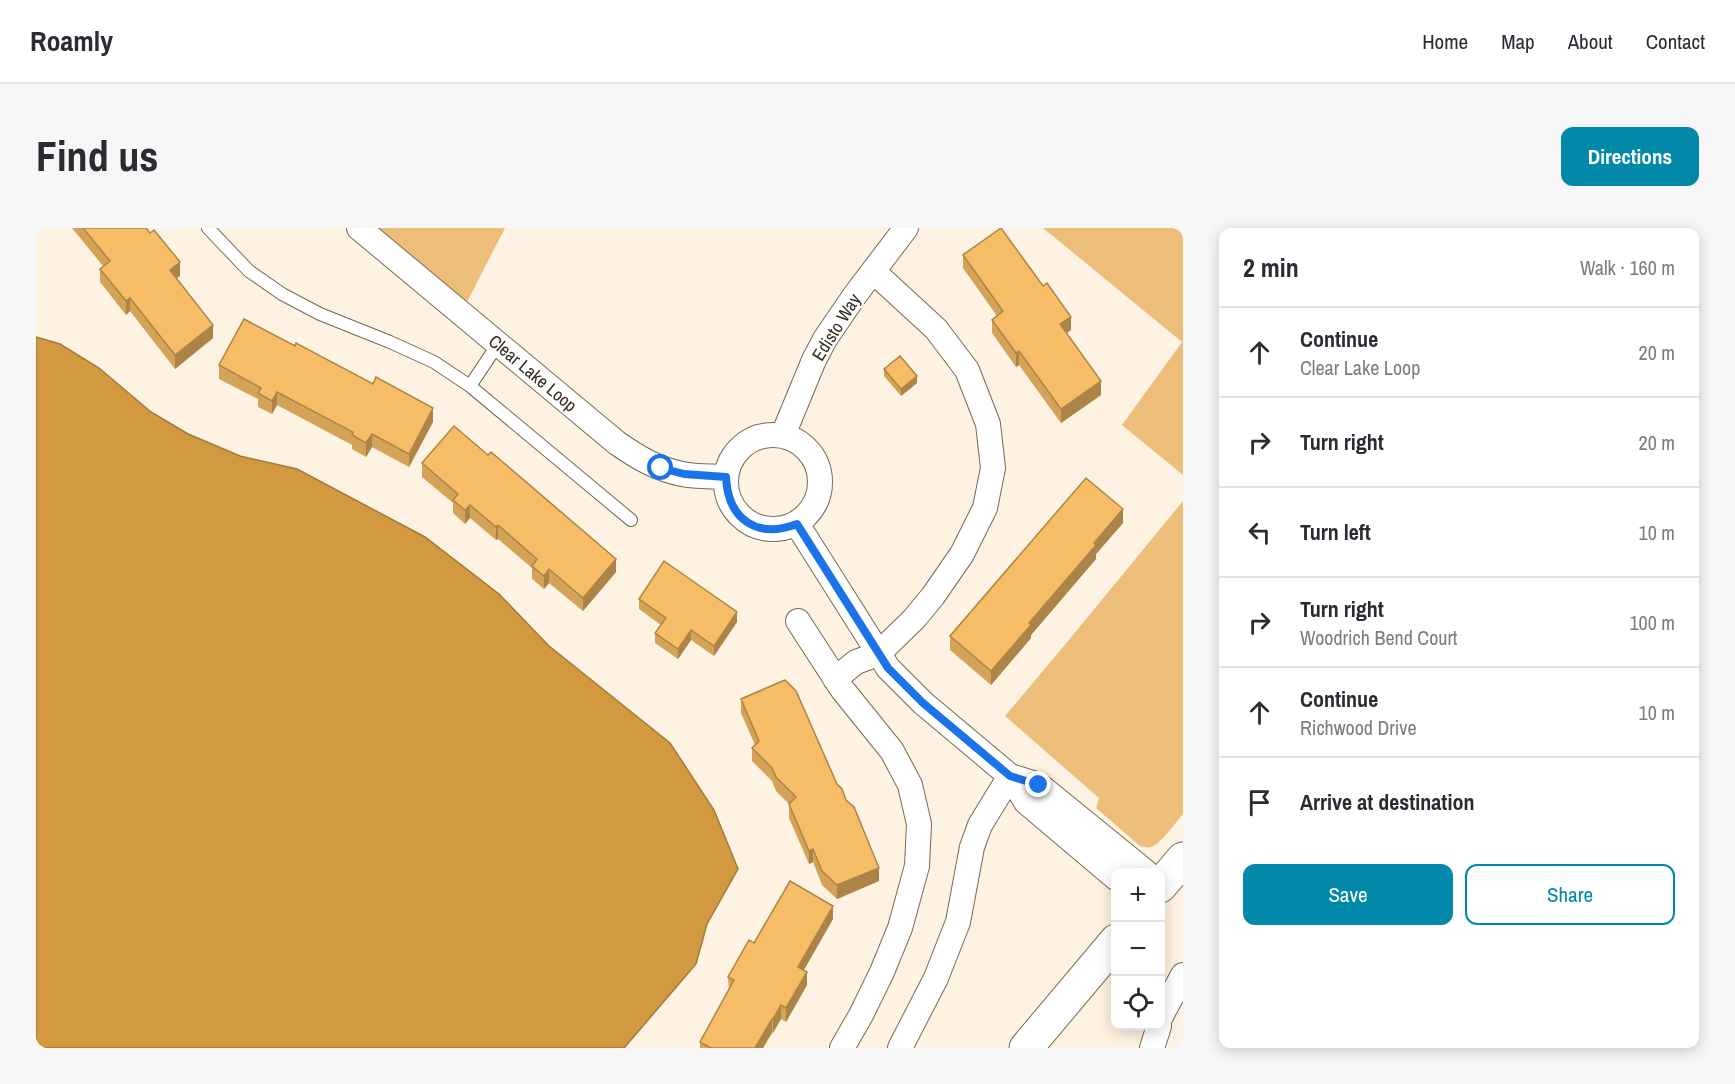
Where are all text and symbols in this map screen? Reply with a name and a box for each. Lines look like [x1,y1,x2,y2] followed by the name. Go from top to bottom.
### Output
[30,22,113,60] text: Roamly
[1422,27,1468,56] text: Home
[1501,27,1535,56] text: Map
[1568,27,1613,56] text: About
[1646,27,1705,56] text: Contact
[1561,127,1699,186] button: Directions
[36,128,158,184] text: Find us
[1243,250,1299,285] text: 2 min
[1580,254,1675,281] text: Walk · 160 m
[806,288,867,365] street label: Edisto Way
[1300,324,1378,354] text: Continue
[483,329,583,417] street label: Clear Lake Loop
[1243,336,1276,369] icon: ahead
[1639,339,1675,366] text: 20 m
[1300,354,1420,381] text: Clear Lake Loop
[1243,426,1276,459] icon: right
[1300,427,1384,457] text: Turn right
[1639,429,1675,456] text: 20 m
[647,454,673,480] route start
[1243,516,1276,549] icon: left
[1300,517,1371,547] text: Turn left
[1639,519,1675,546] text: 10 m
[1300,594,1384,624] text: Turn right
[1243,606,1276,639] icon: right
[1629,609,1675,636] text: 100 m
[1300,624,1457,651] text: Woodrich Bend Court
[1300,684,1378,714] text: Continue
[1243,696,1276,729] icon: ahead
[1639,699,1675,726] text: 10 m
[1300,714,1417,741] text: Richwood Drive
[1025,771,1051,797] route end
[1243,786,1276,819] icon: arrive
[1300,787,1474,817] text: Arrive at destination
[1243,864,1453,925] button: Save
[1465,864,1675,925] button: Share
[1111,868,1165,1030] map controls
[1111,868,1165,922] button: +
[1111,922,1165,976] button: −
[1111,976,1165,1030] button: locate

